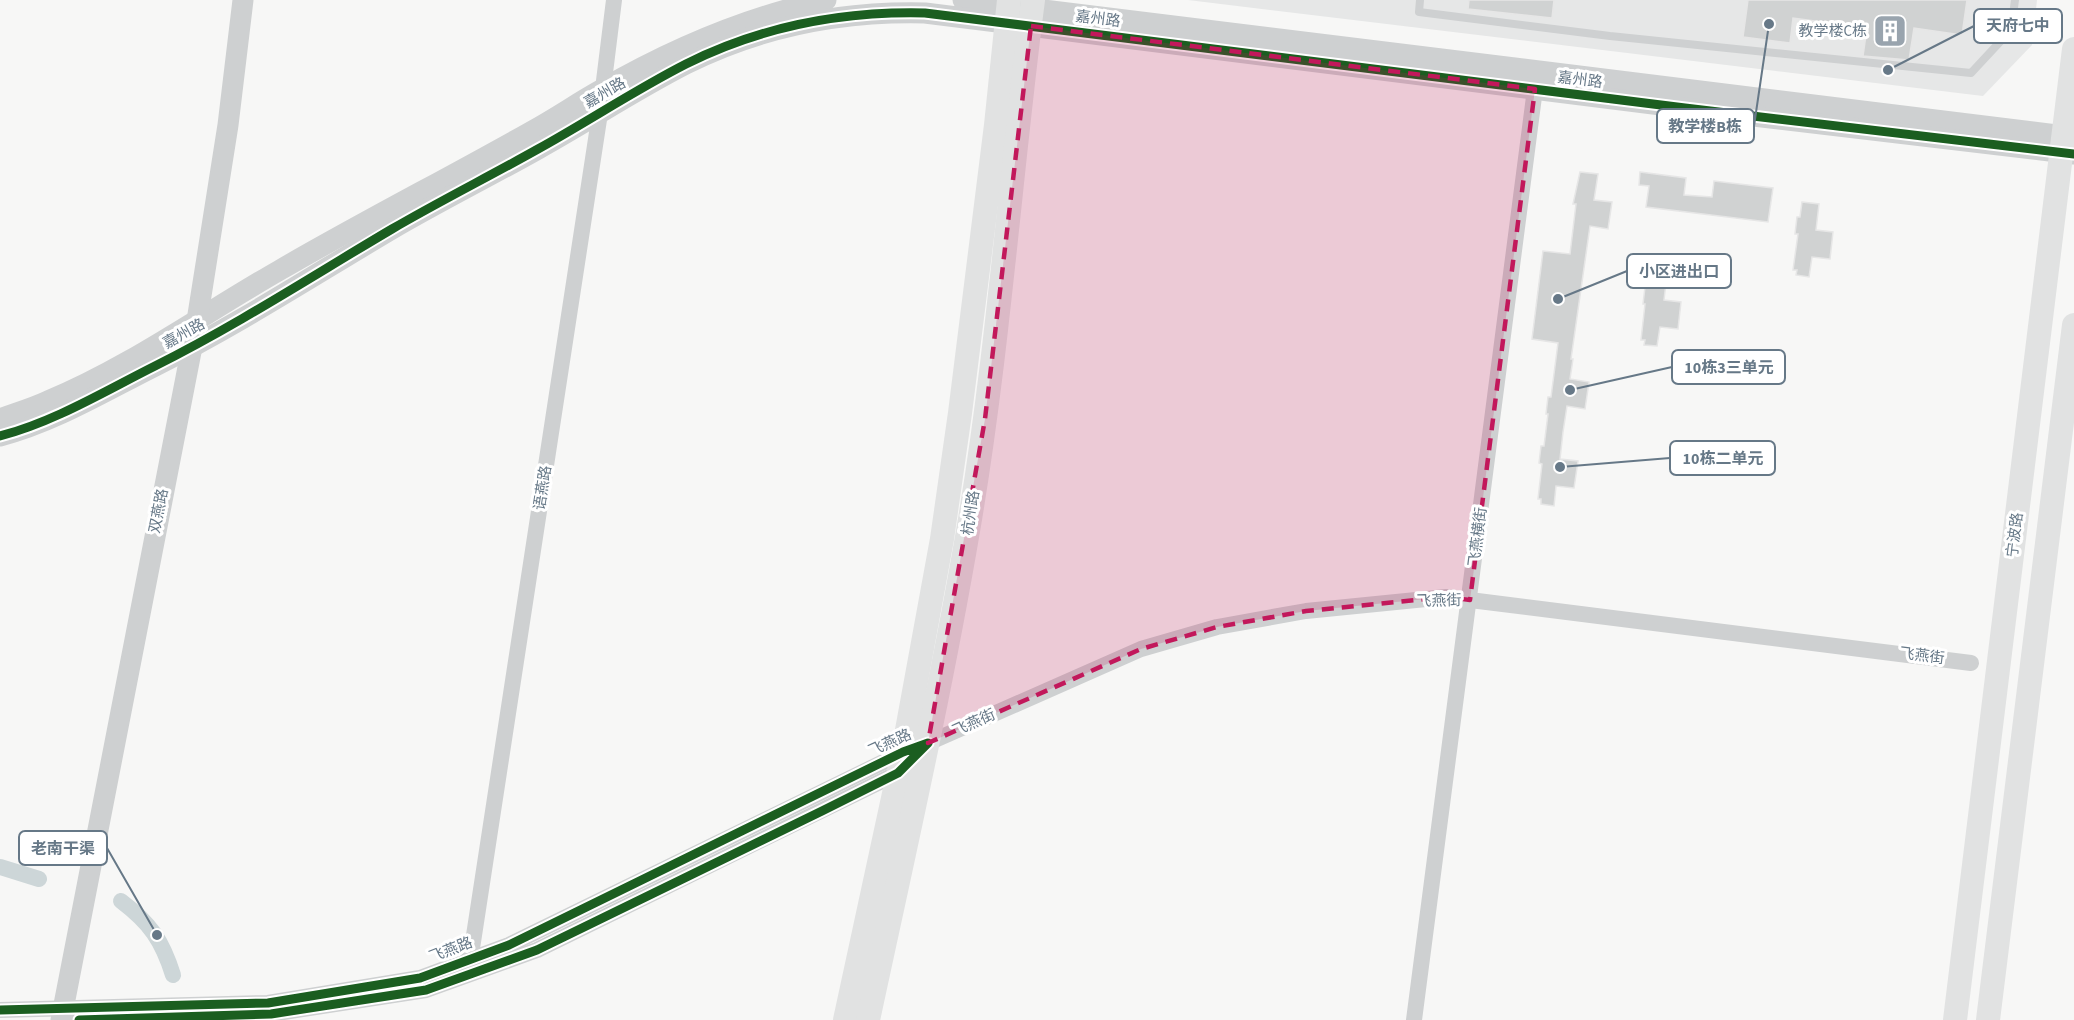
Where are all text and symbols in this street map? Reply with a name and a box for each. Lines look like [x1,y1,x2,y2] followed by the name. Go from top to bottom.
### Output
[1074,6,1122,32] street label: 嘉州路
[1974,9,2062,43] callout: 天府七中
[1872,13,1908,49] building icon: 教学楼C栋
[1986,15,2050,37] text: 天府七中
[1798,21,1867,42] place label: 教学楼C栋
[1556,67,1604,93] street label: 嘉州路
[580,73,630,113] street label: 嘉州路
[1657,109,1754,143] callout: 教学楼B栋
[1668,116,1742,138] text: 教学楼B栋
[1627,254,1731,288] callout: 小区进出口
[1639,261,1719,283] text: 小区进出口
[159,314,209,354] street label: 嘉州路
[1672,350,1785,384] callout: 10栋3三单元
[1684,357,1774,379] text: 10栋3三单元
[1670,441,1775,475] callout: 10栋二单元
[1683,448,1763,470] text: 10栋二单元
[529,464,557,512] street label: 语燕路
[144,487,174,535] street label: 双燕路
[957,489,985,537] street label: 杭州路
[1464,506,1492,568] street label: 飞燕横街
[2002,511,2028,559] street label: 宁波路
[1416,590,1462,612] street label: 飞燕街
[1898,643,1946,669] street label: 飞燕街
[949,704,999,742] street label: 飞燕街
[865,724,915,762] street label: 飞燕路
[19,831,107,865] callout: 老南干渠
[31,838,95,860] text: 老南干渠
[426,932,476,968] street label: 飞燕路

